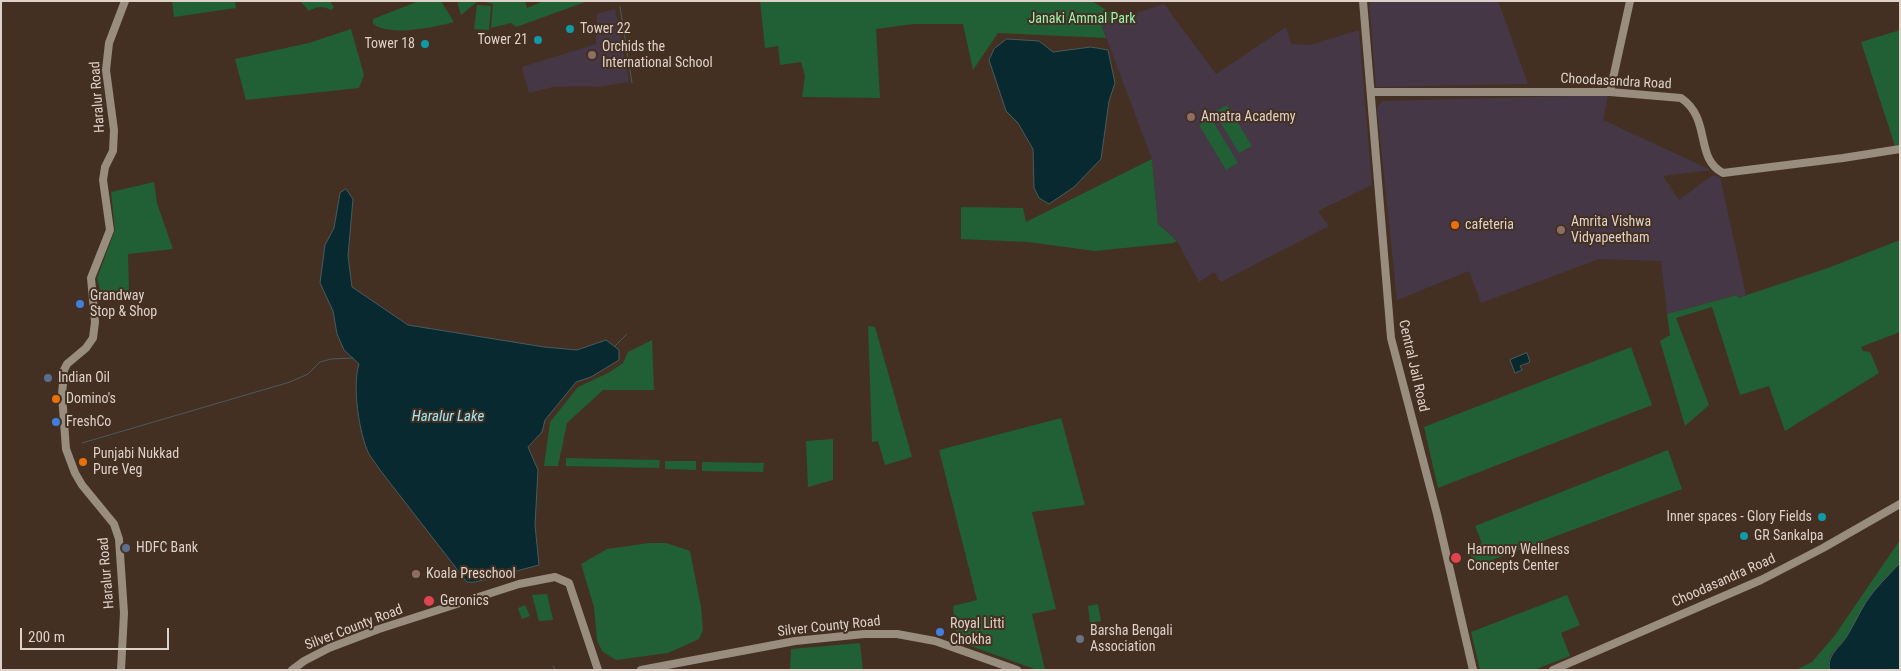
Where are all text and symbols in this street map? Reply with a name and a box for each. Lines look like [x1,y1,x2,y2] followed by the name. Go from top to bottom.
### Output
[1029,11,1135,27] park label: Janaki Ammal Park
[580,21,631,37] place label: Tower 22
[564,23,576,35] marker: Tower 22
[477,32,528,48] place label: Tower 21
[532,34,544,46] marker: Tower 21
[364,36,415,52] place label: Tower 18
[419,38,431,50] marker: Tower 18
[602,39,713,72] place label: Orchids the International School
[586,49,598,61] marker: Orchids the International School
[87,61,109,133] street label: Haralur Road
[1560,71,1672,93] street label: Choodasandra Road
[1201,109,1295,125] place label: Amatra Academy
[1185,111,1197,123] marker: Amatra Academy
[1571,214,1651,246] place label: Amrita Vishwa Vidyapeetham
[1465,217,1514,233] place label: cafeteria
[1449,219,1461,231] marker: cafeteria
[1555,224,1567,236] marker: Amrita Vishwa Vidyapeetham
[90,288,157,321] place label: Grandway Stop & Shop
[74,298,86,310] marker: Grandway Stop & Shop
[1394,318,1432,414] street label: Central Jail Road
[58,370,110,386] place label: Indian Oil
[42,372,54,384] marker: Indian Oil
[66,391,116,407] place label: Domino's
[50,393,62,405] marker: Domino's
[412,408,484,426] water label: Haralur Lake
[66,414,111,430] place label: FreshCo
[50,416,62,428] marker: FreshCo
[93,446,179,478] place label: Punjabi Nukkad Pure Veg
[77,456,89,468] marker: Punjabi Nukkad Pure Veg
[1667,509,1812,525] place label: Inner spaces - Glory Fields
[1816,511,1828,523] marker: Inner spaces - Glory Fields
[1754,528,1824,544] place label: GR Sankalpa
[1738,530,1750,542] marker: GR Sankalpa
[96,537,118,609] street label: Haralur Road
[136,540,198,556] place label: HDFC Bank
[120,542,132,554] marker: HDFC Bank
[1467,542,1570,574] place label: Harmony Wellness Concepts Center
[1449,551,1463,565] marker: Harmony Wellness Concepts Center
[1670,551,1778,611] street label: Choodasandra Road
[426,566,516,582] place label: Koala Preschool
[410,568,422,580] marker: Koala Preschool
[440,593,489,609] place label: Geronics
[422,594,436,608] marker: Geronics
[303,602,405,654] street label: Silver County Road
[777,613,881,641] street label: Silver County Road
[950,616,1005,648] place label: Royal Litti Chokha
[22,618,171,650] scale bar
[1090,623,1173,656] place label: Barsha Bengali Association
[934,626,946,638] marker: Royal Litti Chokha
[28,628,65,646] text: 200 m
[1074,633,1086,645] marker: Barsha Bengali Association

